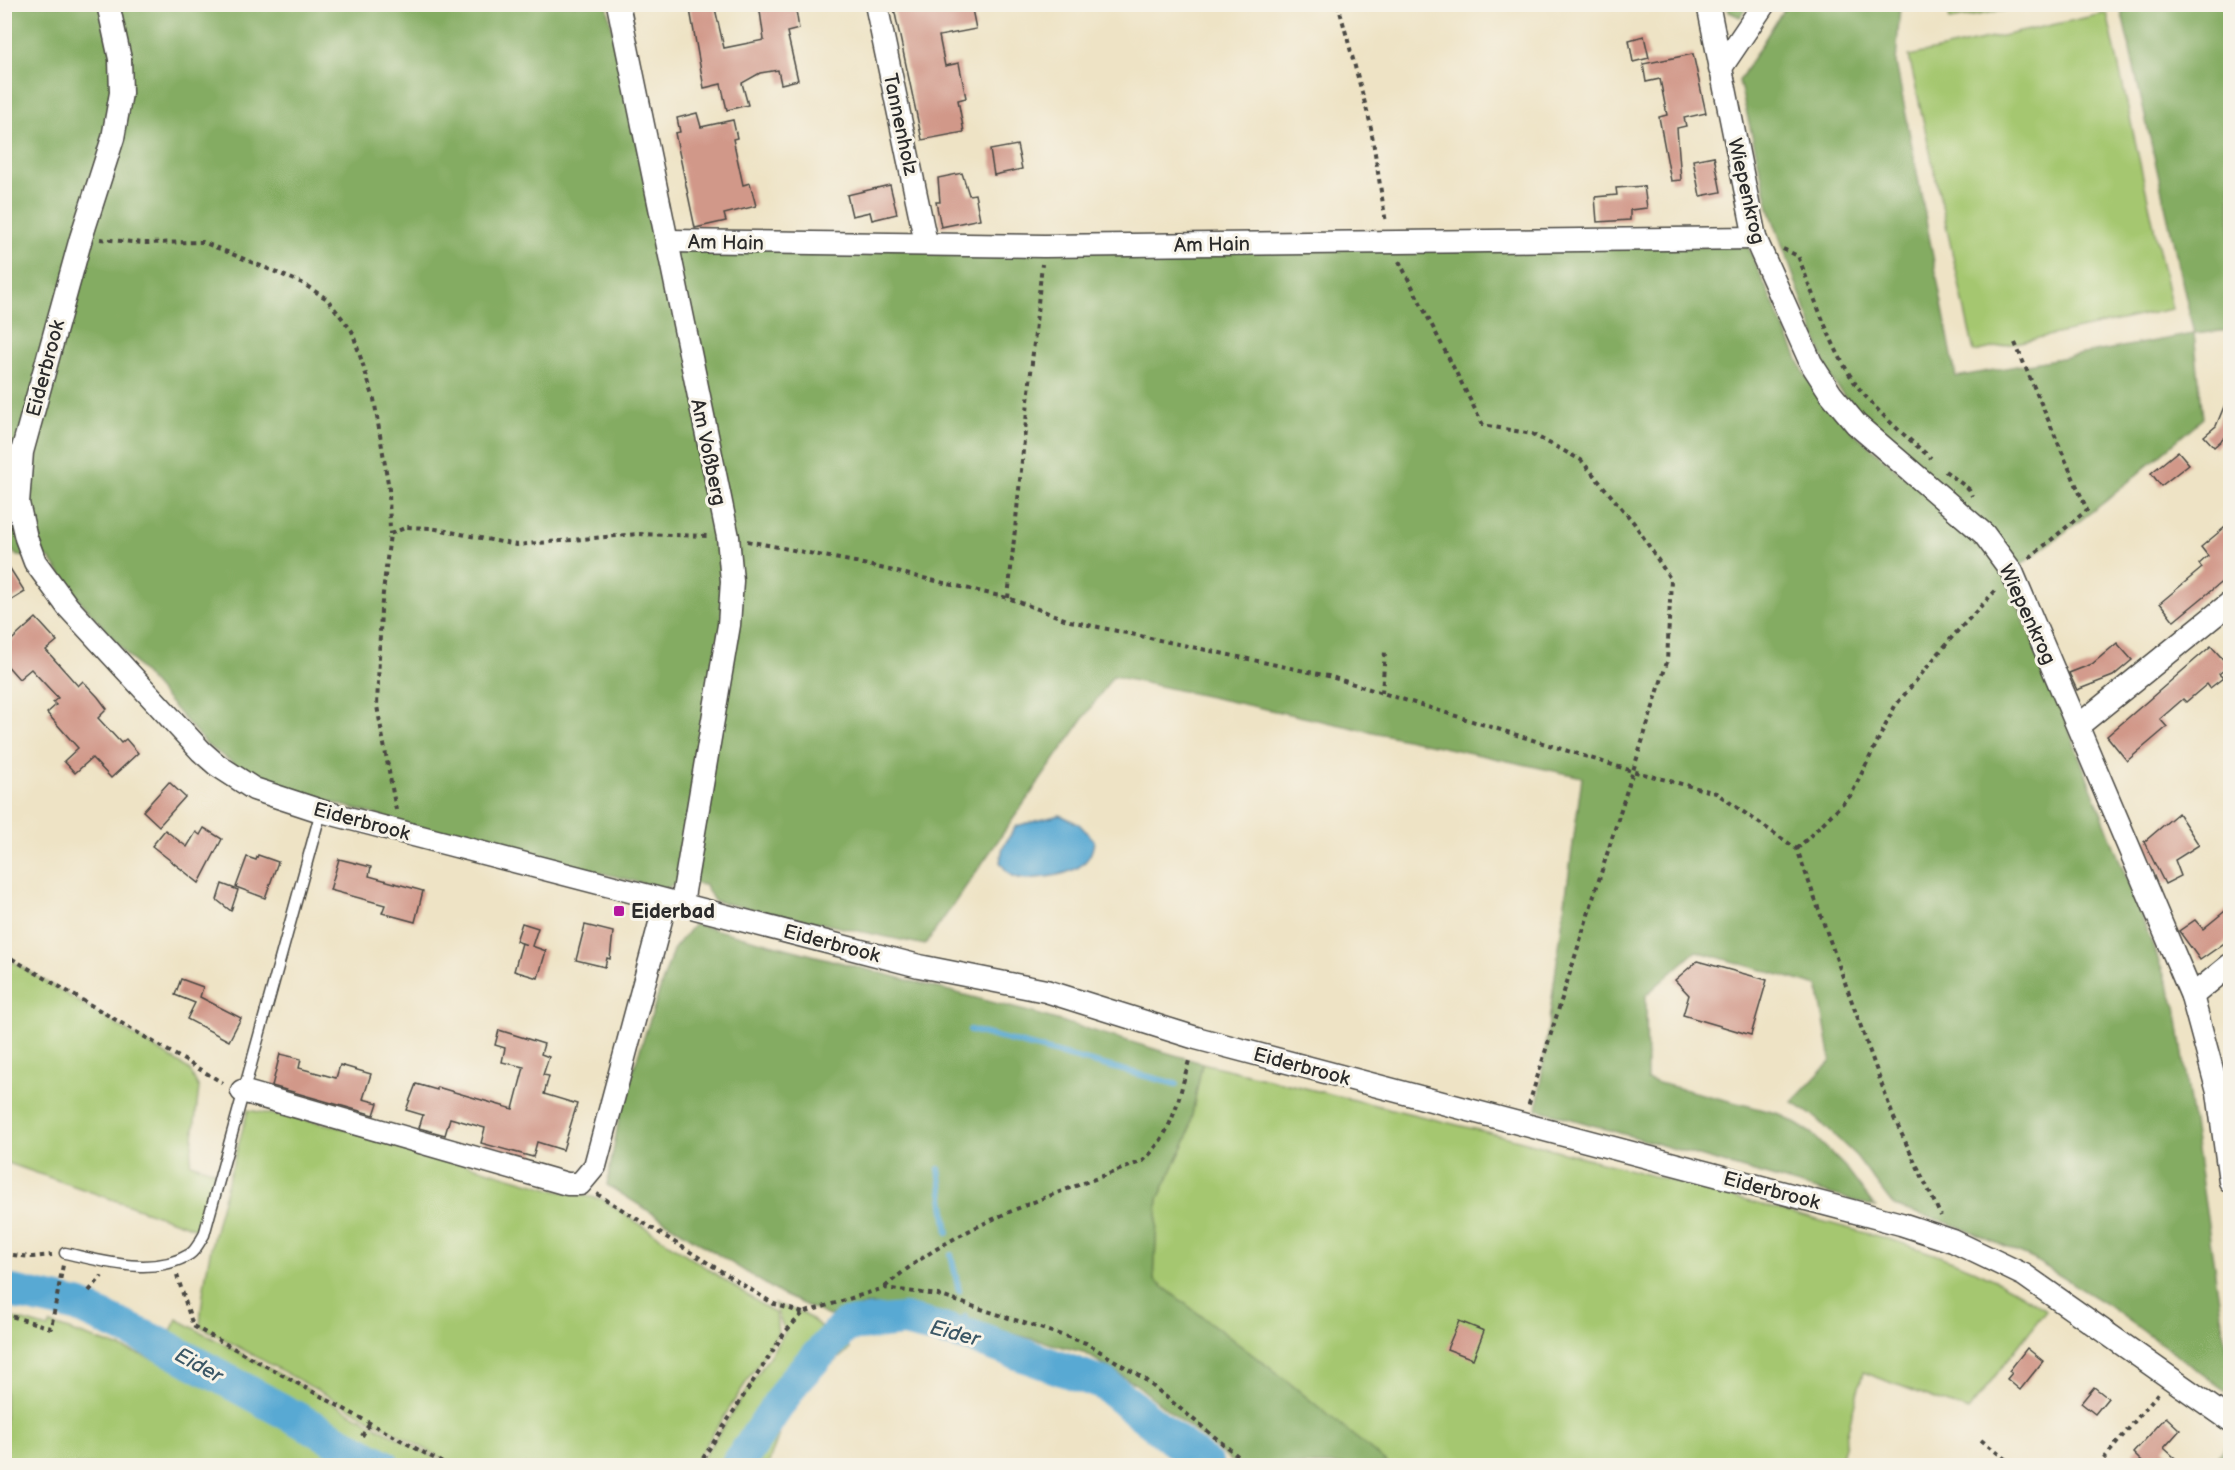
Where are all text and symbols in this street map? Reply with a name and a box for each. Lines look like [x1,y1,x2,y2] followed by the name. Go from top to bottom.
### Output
[878,71,923,178] street label: Tannenholz
[1722,136,1770,247] street label: Wiepenkrog
[688,230,764,256] street label: Am Hain
[1174,232,1250,258] street label: Am Hain
[22,317,70,419] street label: Eiderbrook
[685,397,731,508] street label: Am Voßberg
[1993,560,2061,668] street label: Wiepenkrog
[311,798,413,846] street label: Eiderbrook
[631,900,715,924] place label: Eiderbad
[612,904,626,918] marker: Eiderbad
[781,920,883,968] street label: Eiderbrook
[1251,1043,1353,1091] street label: Eiderbrook
[1721,1167,1823,1215] street label: Eiderbrook
[927,1315,984,1352] water label: Eider
[171,1342,228,1389] water label: Eider

